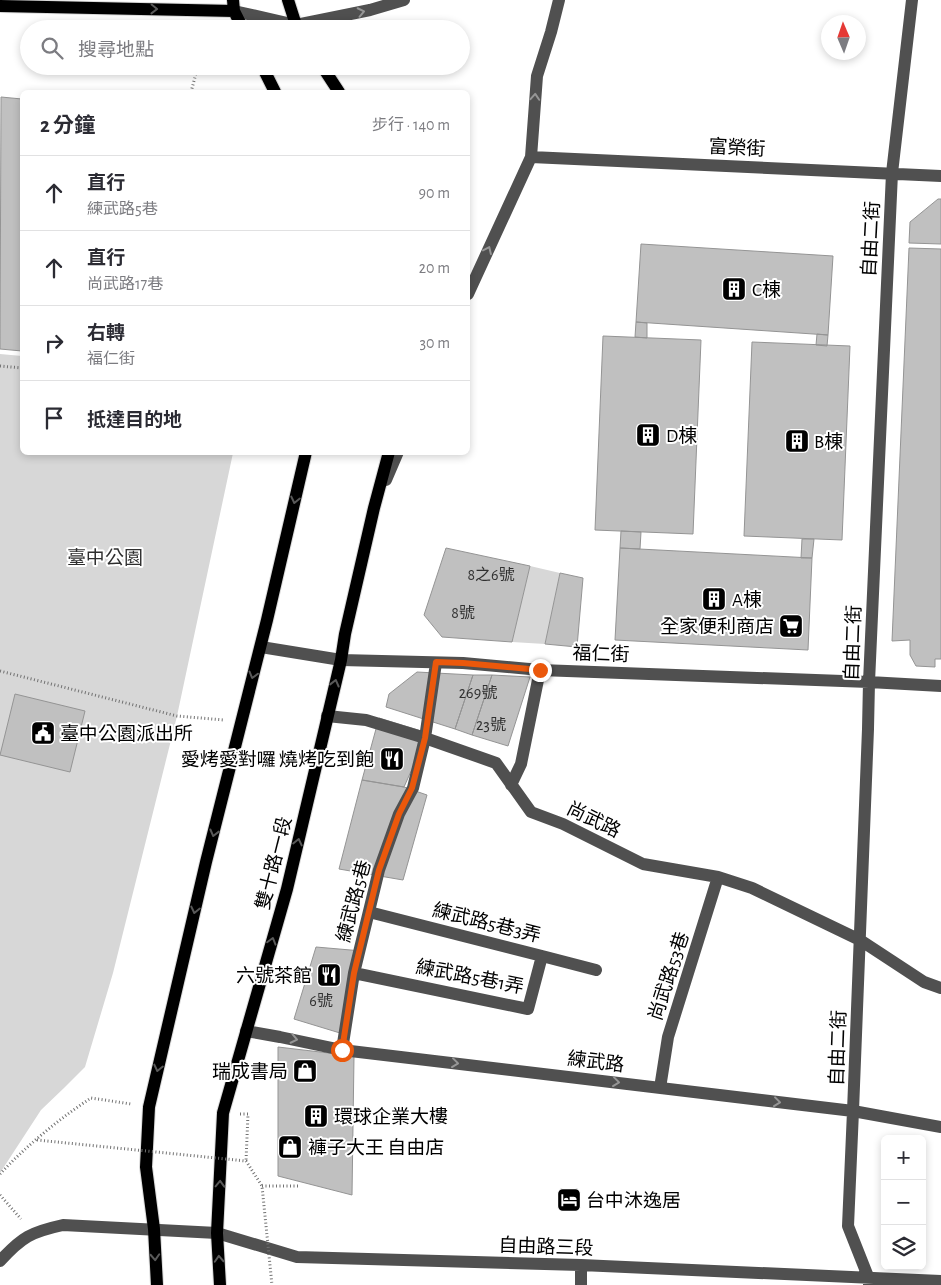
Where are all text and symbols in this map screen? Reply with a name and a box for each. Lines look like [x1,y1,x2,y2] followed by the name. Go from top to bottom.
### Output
[150,4,158,14] one-way arrow
[356,7,365,18] one-way arrow
[821,15,866,60] north arrow
[20,20,470,75] search box
[38,34,66,62] icon: search
[78,41,154,60] text: 搜尋地點
[530,93,541,101] one-way arrow
[40,115,95,136] text: 2 分鐘
[372,117,450,133] text: 步行 · 140 m
[708,136,766,159] street label: 富榮街
[87,174,125,193] text: 直行
[40,179,68,207] icon: ahead
[419,185,450,201] text: 90 m
[87,201,158,217] text: 練武路5巷
[859,201,883,278] street label: 自由二街
[482,246,492,255] one-way arrow
[87,249,125,268] text: 直行
[40,254,68,282] icon: ahead
[419,260,450,276] text: 20 m
[87,276,163,292] text: 尚武路17巷
[721,276,747,302] building icon: C棟
[752,279,781,300] place label: C棟
[87,324,125,343] text: 右轉
[40,329,68,357] icon: right
[420,335,450,351] text: 30 m
[87,351,135,367] text: 福仁街
[40,404,68,432] icon: arrive
[87,411,182,430] text: 抵達目的地
[635,422,661,448] building icon: D棟
[666,425,697,446] place label: D棟
[784,428,810,454] building icon: B棟
[814,431,843,452] place label: B棟
[290,496,301,504] one-way arrow
[67,548,143,568] park label: 臺中公園
[467,566,515,583] house number: 8之6號
[701,586,727,612] building icon: A棟
[732,589,762,610] place label: A棟
[451,605,475,621] house number: 8號
[842,605,864,681] street label: 自由二街
[778,613,804,639] supermarket icon: 全家便利商店
[660,616,774,637] place label: 全家便利商店
[572,643,630,665] street label: 福仁街
[529,659,552,682] route end
[248,671,259,679] one-way arrow
[329,679,340,688] one-way arrow
[459,685,497,701] house number: 269號
[476,717,506,733] house number: 23號
[30,720,56,746] public building icon: 臺中公園派出所
[60,724,193,744] place label: 臺中公園派出所
[379,746,405,772] restaurant icon: 愛烤愛對囉 燒烤吃到飽
[181,749,374,770] place label: 愛烤愛對囉 燒烤吃到飽
[564,798,624,841] street label: 尚武路
[252,814,295,912] street label: 雙十路一段
[209,828,220,837] one-way arrow
[292,837,303,846] one-way arrow
[332,858,374,944] street label: 練武路5巷
[431,899,543,946] street label: 練武路5巷3弄
[190,905,201,914] one-way arrow
[644,929,693,1023] street label: 尚武路53巷
[267,938,277,946] one-way arrow
[414,956,526,997] street label: 練武路5巷1弄
[316,962,342,988] restaurant icon: 六號茶館
[236,965,312,986] place label: 六號茶館
[309,993,333,1009] house number: 6號
[827,1010,849,1086] street label: 自由二街
[290,1034,298,1044] one-way arrow
[331,1039,354,1062] route start
[566,1049,625,1075] street label: 練武路
[451,1057,459,1068] one-way arrow
[292,1058,318,1084] shop icon: 瑞成書局
[212,1061,288,1082] place label: 瑞成書局
[153,1063,164,1072] one-way arrow
[612,1076,620,1087] one-way arrow
[774,1096,782,1107] one-way arrow
[303,1103,329,1129] building icon: 環球企業大樓
[334,1106,448,1127] place label: 環球企業大樓
[277,1134,303,1160] shop icon: 褲子大王 自由店
[881,1135,926,1270] map controls
[881,1135,926,1180] button: +
[308,1138,444,1158] place label: 褲子大王 自由店
[214,1180,225,1188] one-way arrow
[881,1180,926,1225] button: −
[556,1187,582,1213] hotel icon: 台中沐逸居
[586,1190,681,1211] place label: 台中沐逸居
[881,1225,926,1270] button: layers
[498,1234,594,1259] street label: 自由路三段
[150,1253,161,1261] one-way arrow
[213,1255,224,1263] one-way arrow

